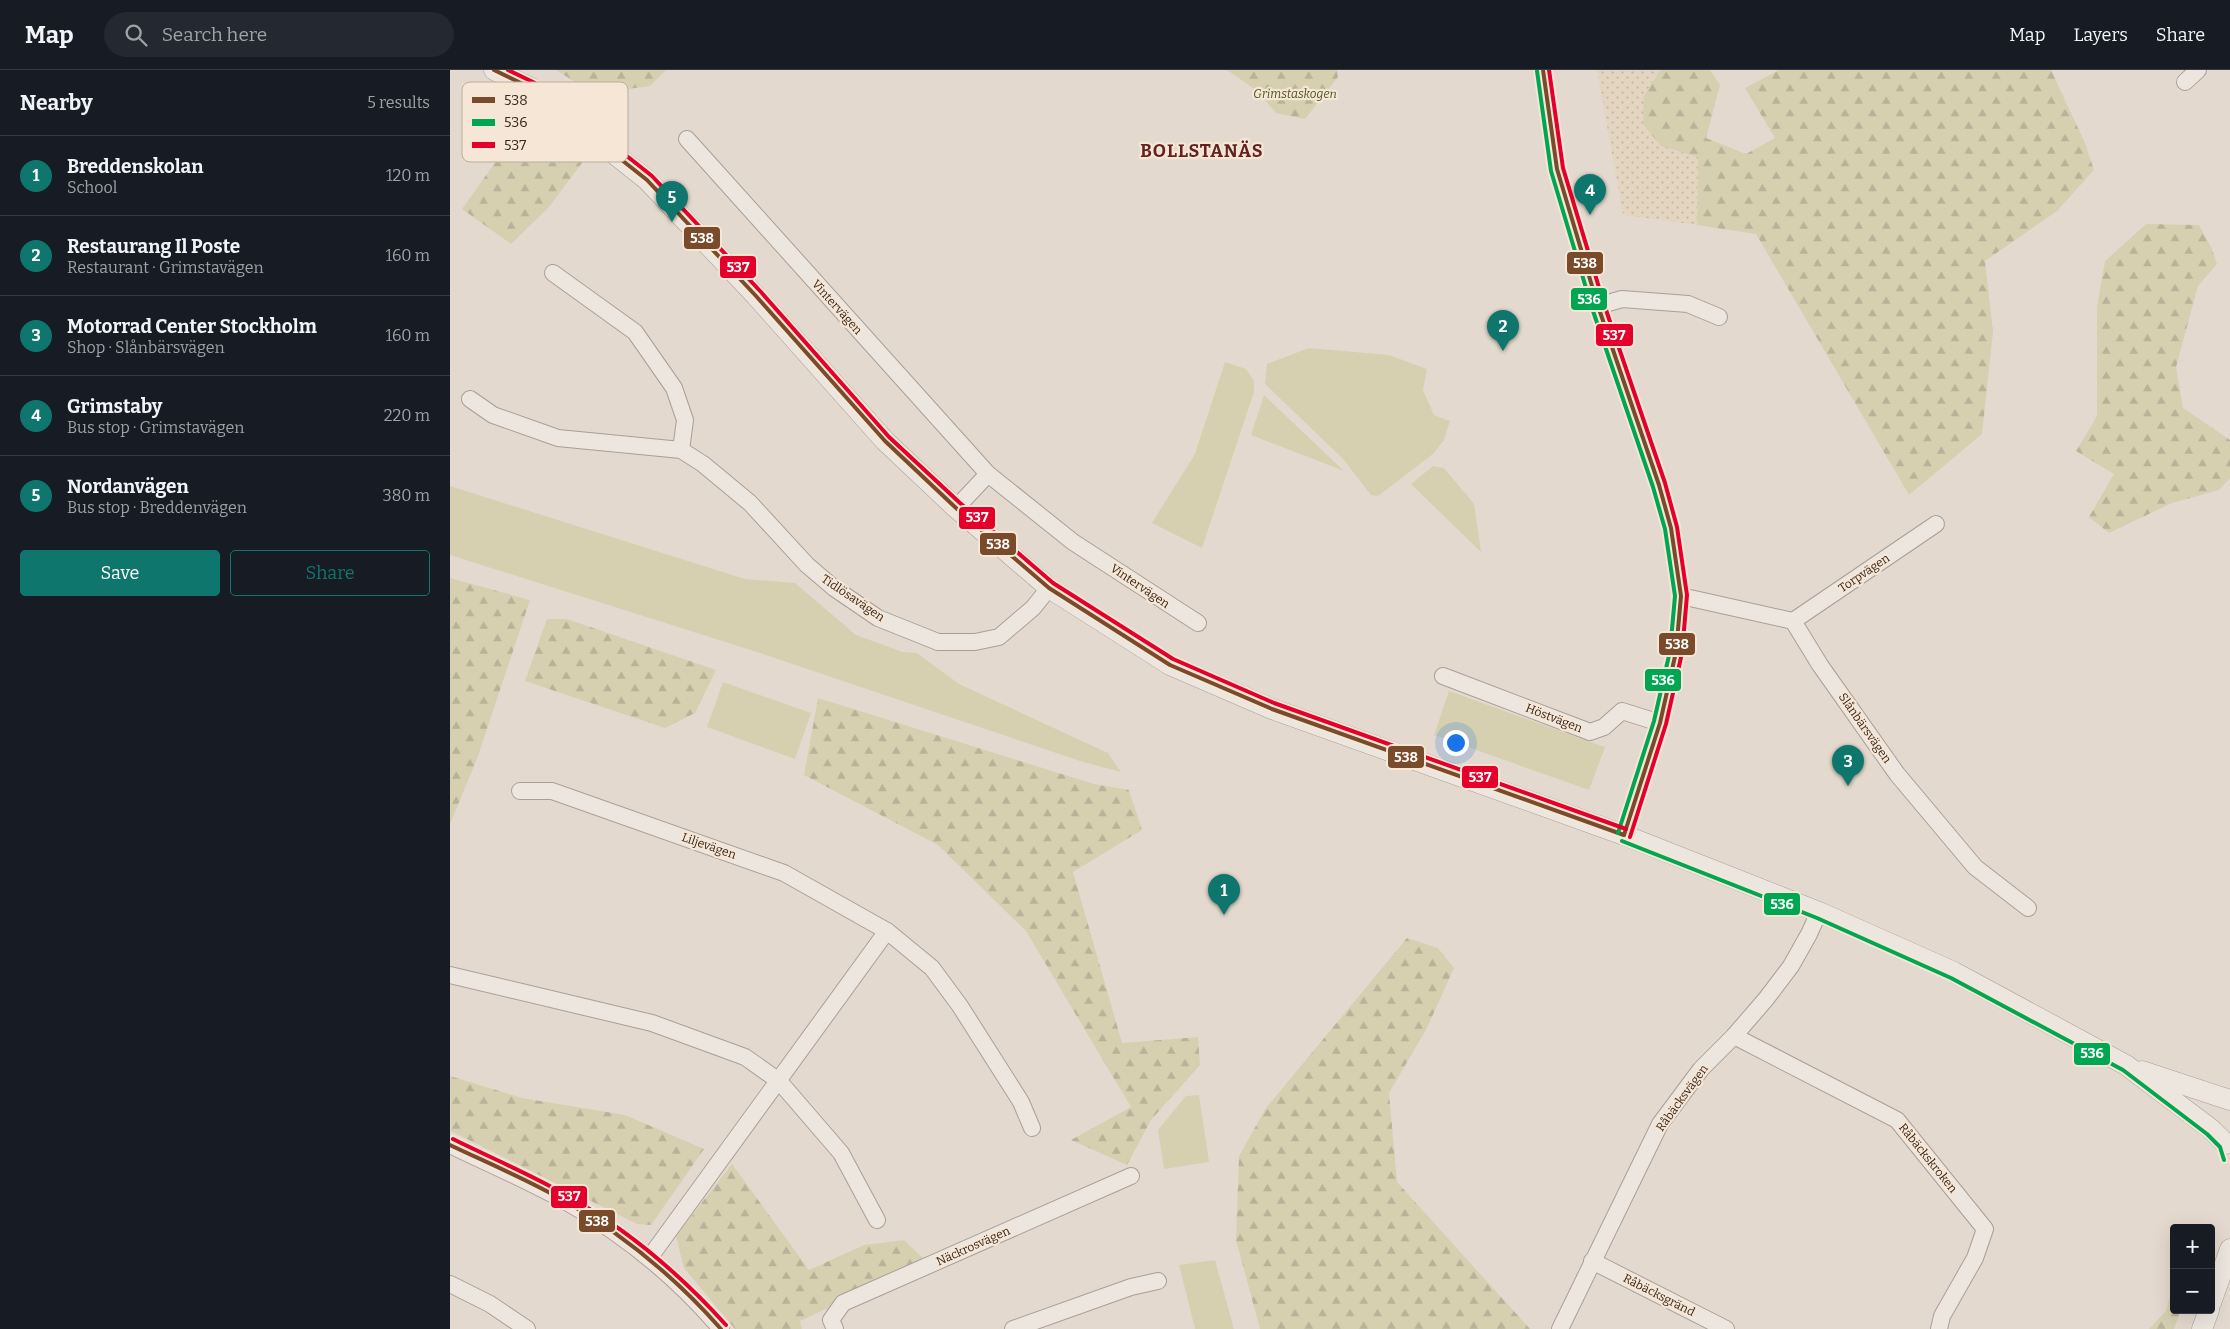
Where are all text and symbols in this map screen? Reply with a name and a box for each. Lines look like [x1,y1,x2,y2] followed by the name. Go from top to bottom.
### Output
[104,12,454,57] search box
[25,21,74,49] text: Map
[122,21,150,49] icon: search
[162,23,267,46] text: Search here
[2009,24,2045,46] text: Map
[2073,24,2128,46] text: Layers
[2156,24,2205,46] text: Share
[462,82,628,162] legend
[1253,87,1337,101] park label: Grimstaskogen
[20,90,93,116] text: Nearby
[504,92,528,109] text: 538
[367,93,430,112] text: 5 results
[504,114,527,131] text: 536
[504,137,526,154] text: 537
[1140,140,1264,162] district label: BOLLSTANÄS
[67,155,203,178] text: Breddenskolan
[33,166,39,185] text: 1
[386,166,430,185] text: 120 m
[1574,174,1606,215] pin: 4
[67,178,117,197] text: School
[656,181,688,222] pin: 5
[683,226,721,250] line badge: 538
[690,230,714,247] text: 538
[67,235,240,258] text: Restaurang Il Poste
[31,246,41,265] text: 2
[385,246,430,265] text: 160 m
[1566,251,1604,275] line badge: 538
[719,255,757,279] line badge: 537
[1573,255,1597,272] text: 538
[67,258,264,277] text: Restaurant · Grimstavägen
[727,259,750,276] text: 537
[809,277,865,337] street label: Vintervägen
[1570,287,1608,311] line badge: 536
[1577,291,1601,308] text: 536
[1487,310,1519,351] pin: 2
[67,315,317,338] text: Motorrad Center Stockholm
[1595,323,1634,347] line badge: 537
[31,326,41,345] text: 3
[385,326,430,345] text: 160 m
[1603,327,1626,344] text: 537
[67,338,225,357] text: Shop · Slånbärsvägen
[67,395,162,418] text: Grimstaby
[31,406,41,425] text: 4
[384,406,430,425] text: 220 m
[67,418,244,437] text: Bus stop · Grimstavägen
[67,475,189,498] text: Nordanvägen
[32,486,40,505] text: 5
[383,486,430,505] text: 380 m
[67,498,247,517] text: Bus stop · Breddenvägen
[958,506,996,530] line badge: 537
[966,509,989,526] text: 537
[979,532,1017,556] line badge: 538
[986,536,1010,553] text: 538
[20,550,220,596] button: Save
[230,550,430,596] button: Share
[1836,551,1893,595] street label: Torpvägen
[1108,561,1173,611] street label: Vintervägen
[819,572,888,624] street label: Tidlösavägen
[1658,632,1696,656] line badge: 538
[1665,636,1689,653] text: 538
[1644,668,1682,692] line badge: 536
[1651,672,1675,689] text: 536
[1836,690,1895,766] street label: Slånbärsvägen
[1524,701,1585,735] street label: Höstvägen
[1443,730,1469,756] your location
[1387,745,1425,769] line badge: 538
[1832,745,1864,786] pin: 3
[1394,749,1418,766] text: 538
[1461,765,1499,789] line badge: 537
[1469,769,1492,786] text: 537
[680,830,738,862] street label: Liljevägen
[1208,874,1240,915] pin: 1
[1763,892,1801,916] line badge: 536
[1770,896,1794,913] text: 536
[2073,1042,2111,1066] line badge: 536
[2080,1045,2104,1062] text: 536
[1653,1062,1711,1134] street label: Råbäcksvägen
[1896,1121,1960,1196] street label: Råbäckskroken
[550,1185,588,1209] line badge: 537
[558,1188,581,1205] text: 537
[578,1209,616,1233] line badge: 538
[585,1213,609,1230] text: 538
[934,1223,1012,1269] street label: Näckrosvägen
[2170,1224,2215,1314] map controls
[2170,1224,2215,1269] button: +
[2170,1269,2215,1314] button: −
[1621,1271,1697,1319] street label: Råbäcksgränd

